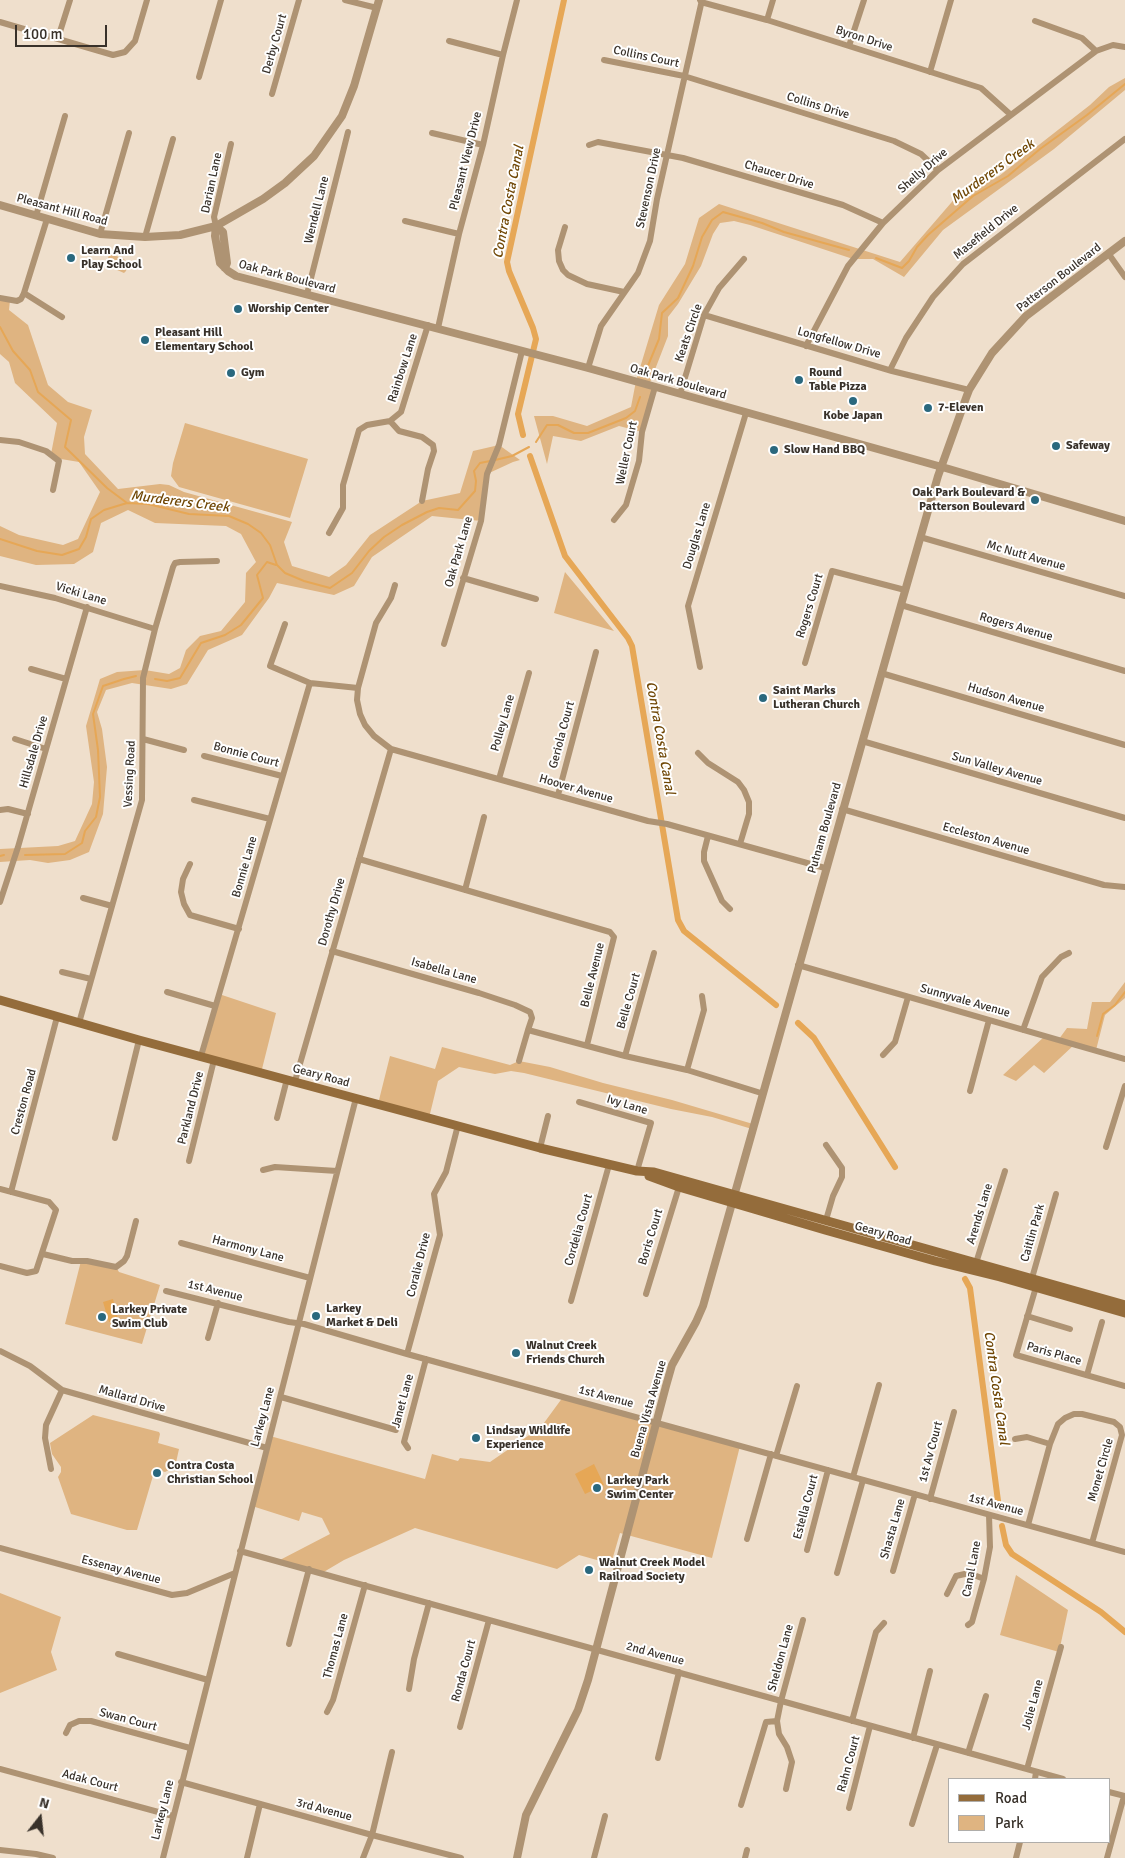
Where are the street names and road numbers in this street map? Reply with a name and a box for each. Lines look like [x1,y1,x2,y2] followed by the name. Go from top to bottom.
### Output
[260,12,290,76] street label: Derby Court
[834,23,894,55] street label: Byron Drive
[612,43,680,71] street label: Collins Court
[785,90,851,122] street label: Collins Drive
[447,110,485,212] street label: Pleasant View Drive
[633,146,665,230] street label: Stevenson Drive
[895,146,951,196] street label: Shelly Drive
[199,151,225,215] street label: Darian Lane
[743,158,815,192] street label: Chaucer Drive
[302,175,332,245] street label: Wendell Lane
[15,191,109,229] street label: Pleasant Hill Road
[951,201,1021,263] street label: Masefield Drive
[1014,240,1104,316] street label: Patterson Boulevard
[237,257,337,297] street label: Oak Park Boulevard
[672,302,706,364] street label: Keats Circle
[796,324,882,362] street label: Longfellow Drive
[385,332,421,404] street label: Rainbow Lane
[628,361,728,403] street label: Oak Park Boulevard
[613,420,641,486] street label: Weller Court
[680,501,714,571] street label: Douglas Lane
[442,515,476,589] street label: Oak Park Lane
[985,538,1067,574] street label: Mc Nutt Avenue
[793,572,827,640] street label: Rogers Court
[54,579,108,609] street label: Vicki Lane
[978,610,1054,644] street label: Rogers Avenue
[966,680,1046,716] street label: Hudson Avenue
[488,693,518,753] street label: Polley Lane
[546,700,578,770] street label: Geriola Court
[17,714,51,790] street label: Hillsdale Drive
[212,739,280,771] street label: Bonnie Court
[121,740,139,808] street label: Vessing Road
[950,749,1044,789] street label: Sun Valley Avenue
[537,772,615,806] street label: Hoover Avenue
[805,781,845,875] street label: Putnam Boulevard
[941,820,1031,858] street label: Eccleston Avenue
[229,835,261,899] street label: Bonnie Lane
[315,876,349,948] street label: Dorothy Drive
[578,941,608,1009] street label: Belle Avenue
[410,955,478,987] street label: Isabella Lane
[614,971,644,1031] street label: Belle Court
[918,981,1012,1021] street label: Sunnyvale Avenue
[291,1061,351,1091] street label: Geary Road
[8,1067,40,1137] street label: Creston Road
[175,1070,207,1146] street label: Parkland Drive
[605,1092,649,1118] street label: Ivy Lane
[964,1182,996,1246] street label: Arends Lane
[562,1192,596,1268] street label: Cordelia Court
[1018,1202,1048,1264] street label: Caitlin Park
[636,1207,666,1267] street label: Boris Court
[853,1219,913,1249] street label: Geary Road
[404,1231,434,1299] street label: Coralie Drive
[211,1232,285,1266] street label: Harmony Lane
[186,1277,244,1305] street label: 1st Avenue
[1025,1339,1083,1369] street label: Paris Place
[628,1359,670,1459] street label: Buena Vista Avenue
[389,1372,417,1430] street label: Janet Lane
[97,1383,167,1415] street label: Mallard Drive
[577,1383,635,1411] street label: 1st Avenue
[248,1386,278,1448] street label: Larkey Lane
[916,1420,946,1484] street label: 1st Av Court
[1085,1437,1117,1503] street label: Monet Circle
[790,1473,822,1541] street label: Estella Court
[967,1491,1025,1519] street label: 1st Avenue
[878,1497,908,1561] street label: Shasta Lane
[960,1540,984,1598] street label: Canal Lane
[80,1552,162,1588] street label: Essenay Avenue
[320,1612,352,1680] street label: Thomas Lane
[765,1623,797,1693] street label: Sheldon Lane
[449,1638,479,1704] street label: Ronda Court
[624,1639,686,1669] street label: 2nd Avenue
[1019,1678,1047,1732] street label: Jolie Lane
[98,1705,158,1735] street label: Swan Court
[835,1734,863,1794] street label: Rahn Court
[61,1767,119,1795] street label: Adak Court
[149,1779,177,1841] street label: Larkey Lane
[294,1796,354,1824] street label: 3rd Avenue

